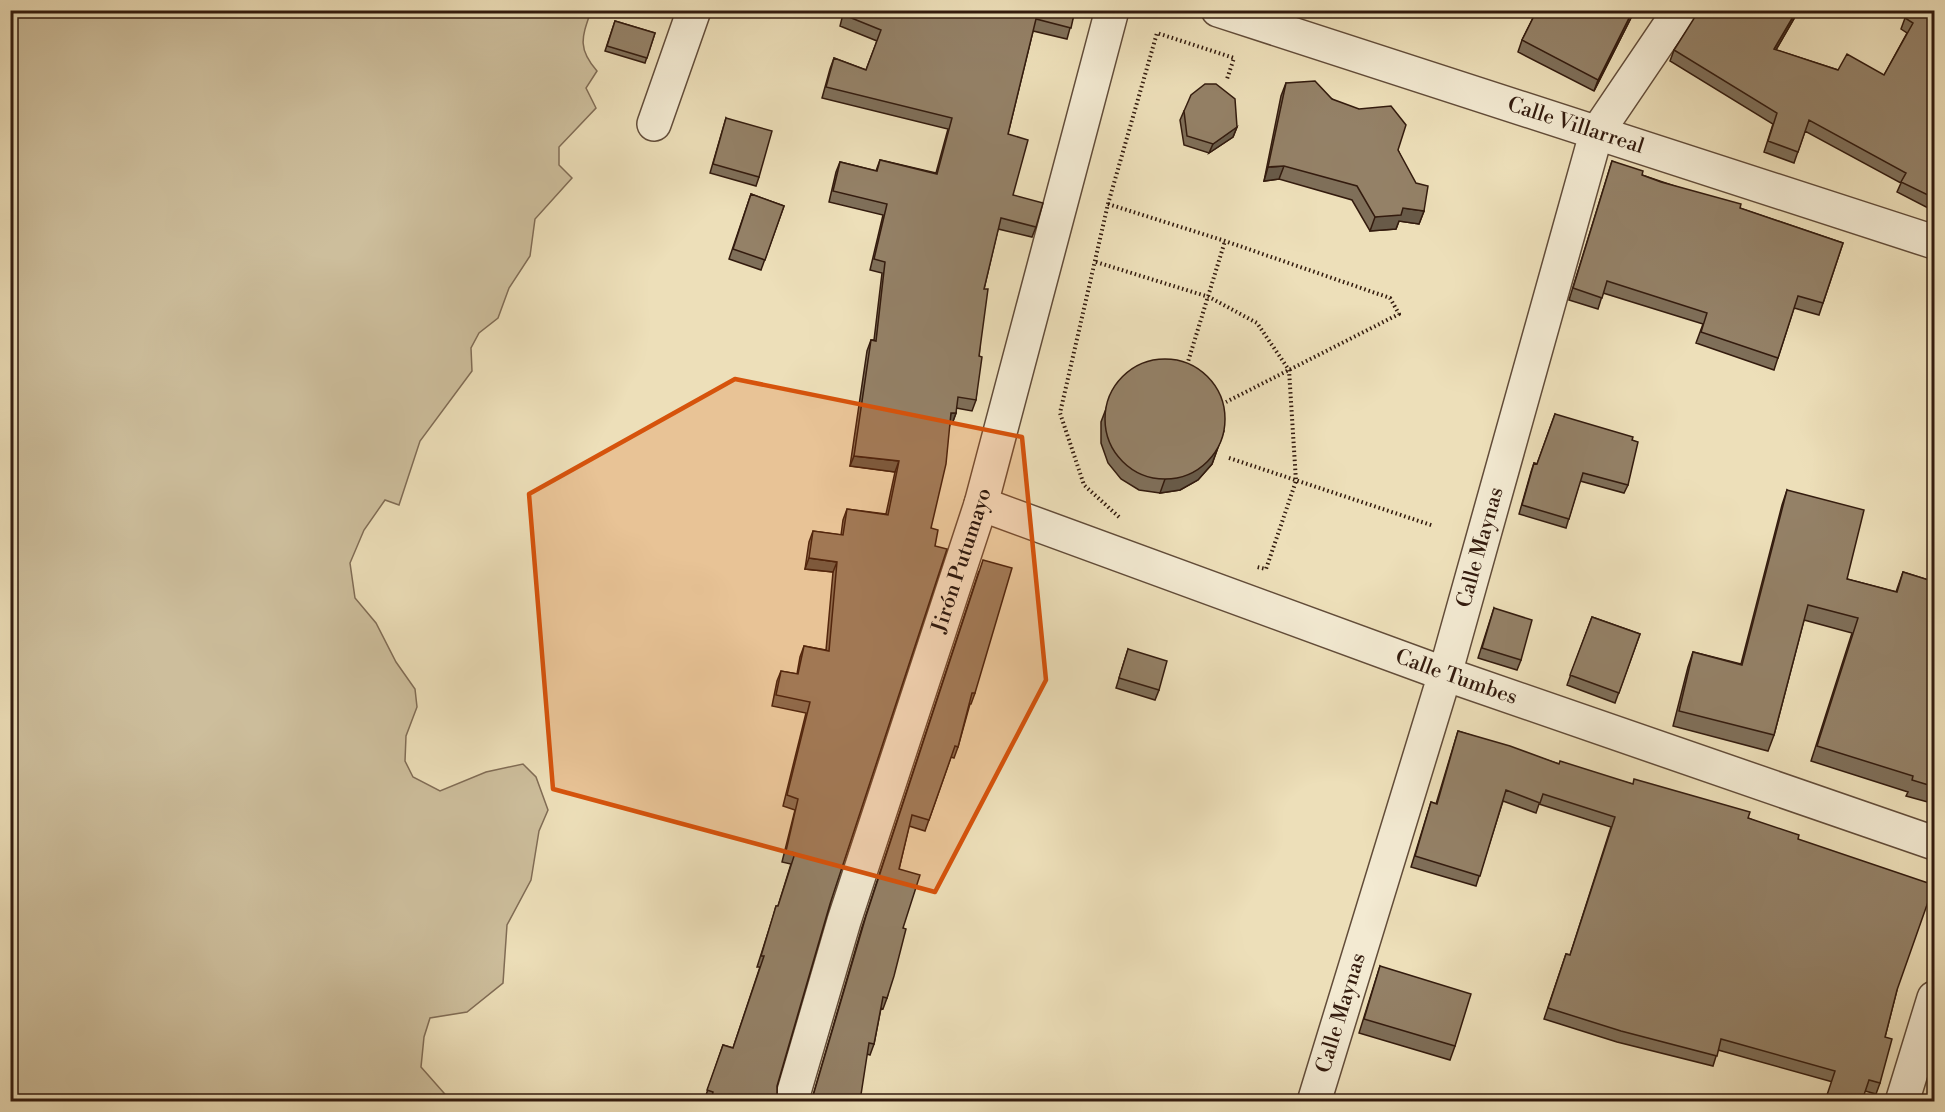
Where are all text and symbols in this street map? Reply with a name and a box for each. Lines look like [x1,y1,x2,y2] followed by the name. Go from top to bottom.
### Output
[1504,92,1647,160] street label: Calle Villarreal
[1451,484,1510,611] street label: Calle Maynas
[926,485,998,637] street label: Jirón Putumayo
[1392,644,1521,711] street label: Calle Tumbes
[1311,950,1372,1076] street label: Calle Maynas

